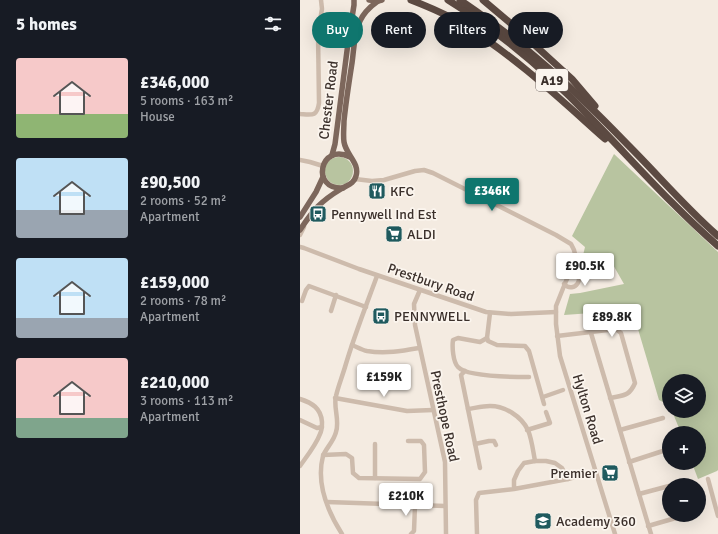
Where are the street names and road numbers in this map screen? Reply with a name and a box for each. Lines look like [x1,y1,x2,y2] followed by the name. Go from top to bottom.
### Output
[315,60,342,140] street label: Chester Road
[536,69,568,91] road number: A19
[385,260,477,305] street label: Prestbury Road
[427,369,462,463] street label: Presthope Road
[569,372,606,446] street label: Hylton Road

